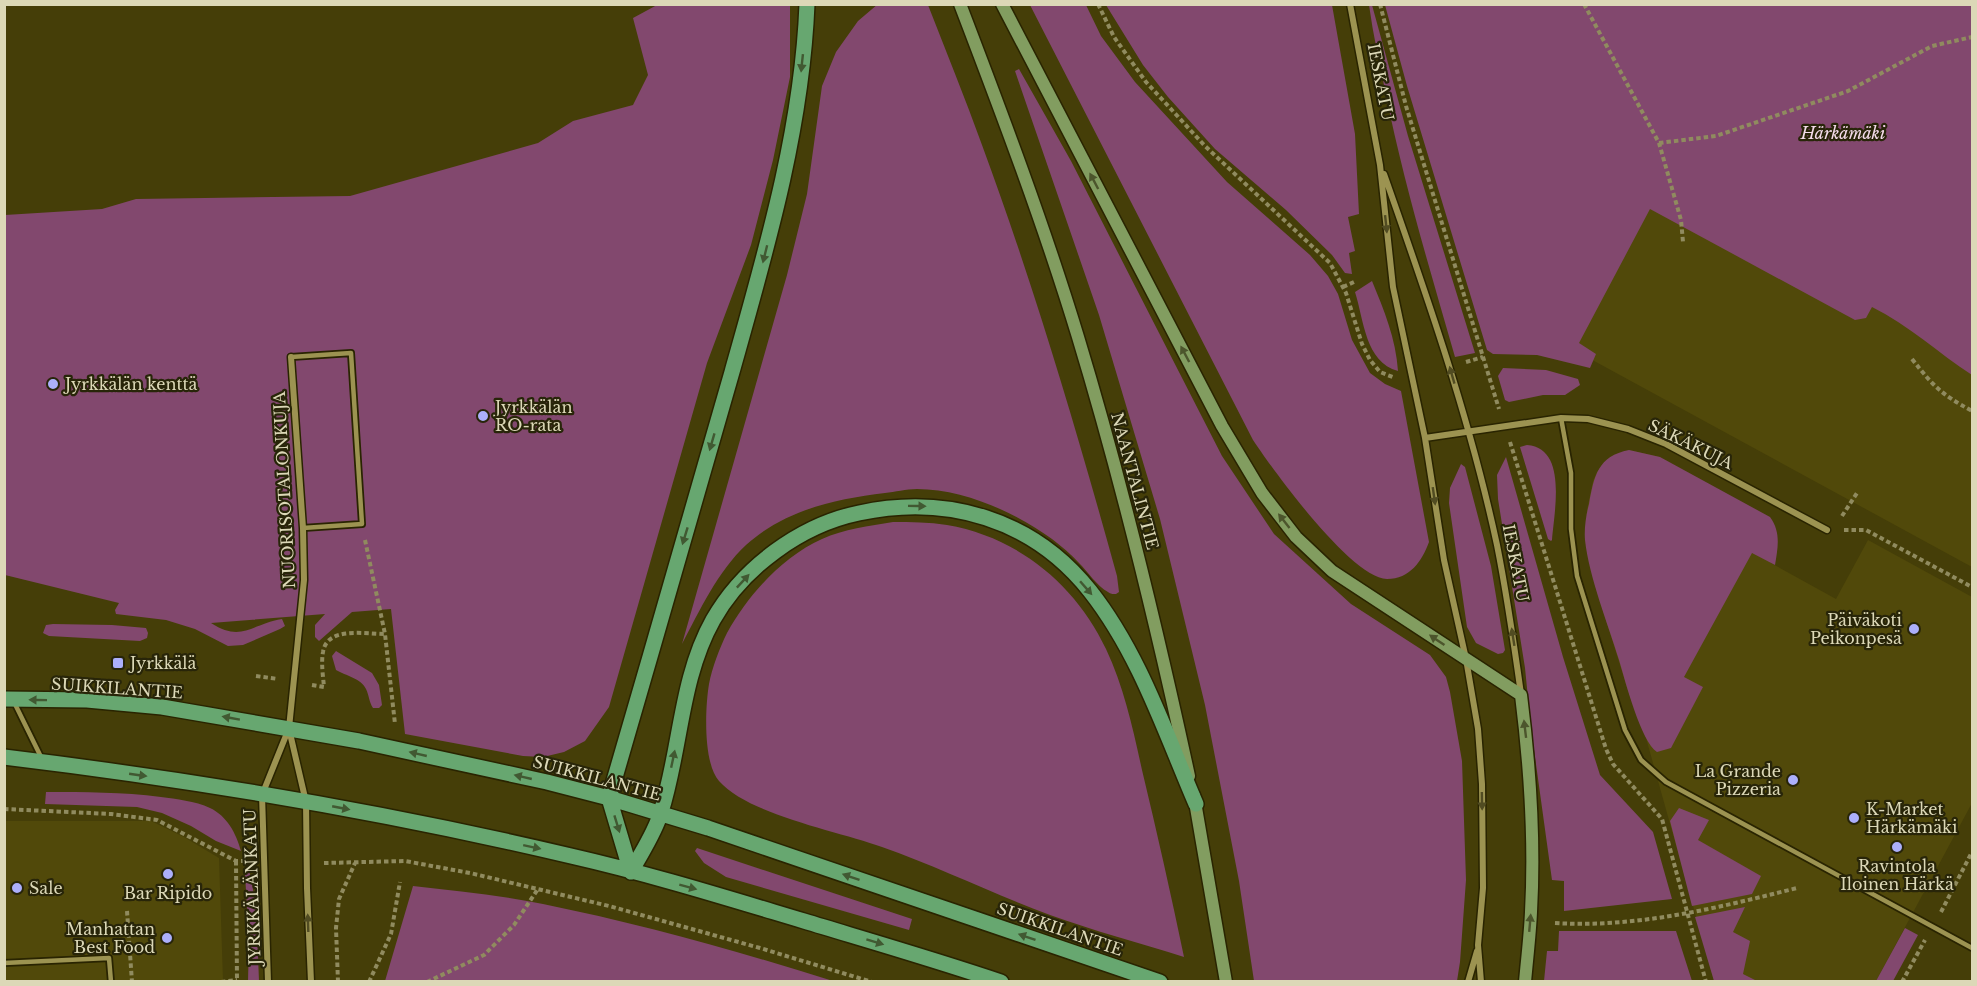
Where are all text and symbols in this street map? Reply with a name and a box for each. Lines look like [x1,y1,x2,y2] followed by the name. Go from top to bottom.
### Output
[1364,41,1398,123] street label: IESKATU
[797,53,807,72] one-way arrow
[1800,123,1886,143] park label: Härkämäki
[1089,172,1099,189] one-way arrow
[1381,214,1391,233] one-way arrow
[759,245,769,263] one-way arrow
[1180,345,1189,362] one-way arrow
[1447,366,1456,384] one-way arrow
[63,374,198,394] place label: Jyrkkälän kenttä
[46,377,60,391] marker: Jyrkkälän kenttä
[269,390,299,589] street label: NUORISOTALONKUJA
[493,397,572,435] place label: Jyrkkälän RO-rata
[476,409,490,423] marker: Jyrkkälän RO-rata
[1107,410,1163,552] street label: NAANTALINTIE
[1645,415,1737,473] street label: SÄKÄKUJA
[707,433,716,451] one-way arrow
[1430,486,1439,505] one-way arrow
[907,501,926,511] one-way arrow
[1277,513,1290,529] one-way arrow
[1499,522,1533,604] street label: IESKATU
[680,527,689,545] one-way arrow
[736,574,749,589] one-way arrow
[1079,580,1092,595] one-way arrow
[1810,610,1903,648] place label: Päiväkoti Peikonpesä
[1907,622,1921,636] marker: Päiväkoti Peikonpesä
[1508,627,1517,646] one-way arrow
[1429,634,1445,646] one-way arrow
[128,653,197,673] place label: Jyrkkälä
[111,656,125,670] marker: Jyrkkälä
[51,673,183,703] street label: SUIKKILANTIE
[28,695,47,705] one-way arrow
[222,714,241,723] one-way arrow
[1520,719,1530,738] one-way arrow
[408,749,427,758] one-way arrow
[669,749,678,768] one-way arrow
[531,751,663,805] street label: SUIKKILANTIE
[1695,761,1781,799] place label: La Grande Pizzeria
[129,771,148,780] one-way arrow
[513,772,532,781] one-way arrow
[1786,773,1800,787] marker: La Grande Pizzeria
[1477,791,1487,810] one-way arrow
[1866,799,1958,837] place label: K-Market Härkämäki
[331,804,350,813] one-way arrow
[239,808,265,968] street label: JYRKKÄLÄNKATU
[1847,811,1861,825] marker: K-Market Härkämäki
[613,815,622,833] one-way arrow
[1890,840,1904,854] marker: Ravintola Iloinen Härkä
[522,843,541,853] one-way arrow
[1840,856,1954,894] place label: Ravintola Iloinen Härkä
[161,867,175,881] marker: Bar Ripido
[842,872,860,881] one-way arrow
[29,878,63,898] place label: Sale
[10,881,24,895] marker: Sale
[124,883,212,903] place label: Bar Ripido
[679,883,697,893] one-way arrow
[994,898,1126,960] street label: SUIKKILANTIE
[304,914,313,933] one-way arrow
[1525,914,1535,933] one-way arrow
[66,919,155,957] place label: Manhattan Best Food
[160,931,174,945] marker: Manhattan Best Food
[1018,932,1036,942] one-way arrow
[866,938,884,947] one-way arrow

